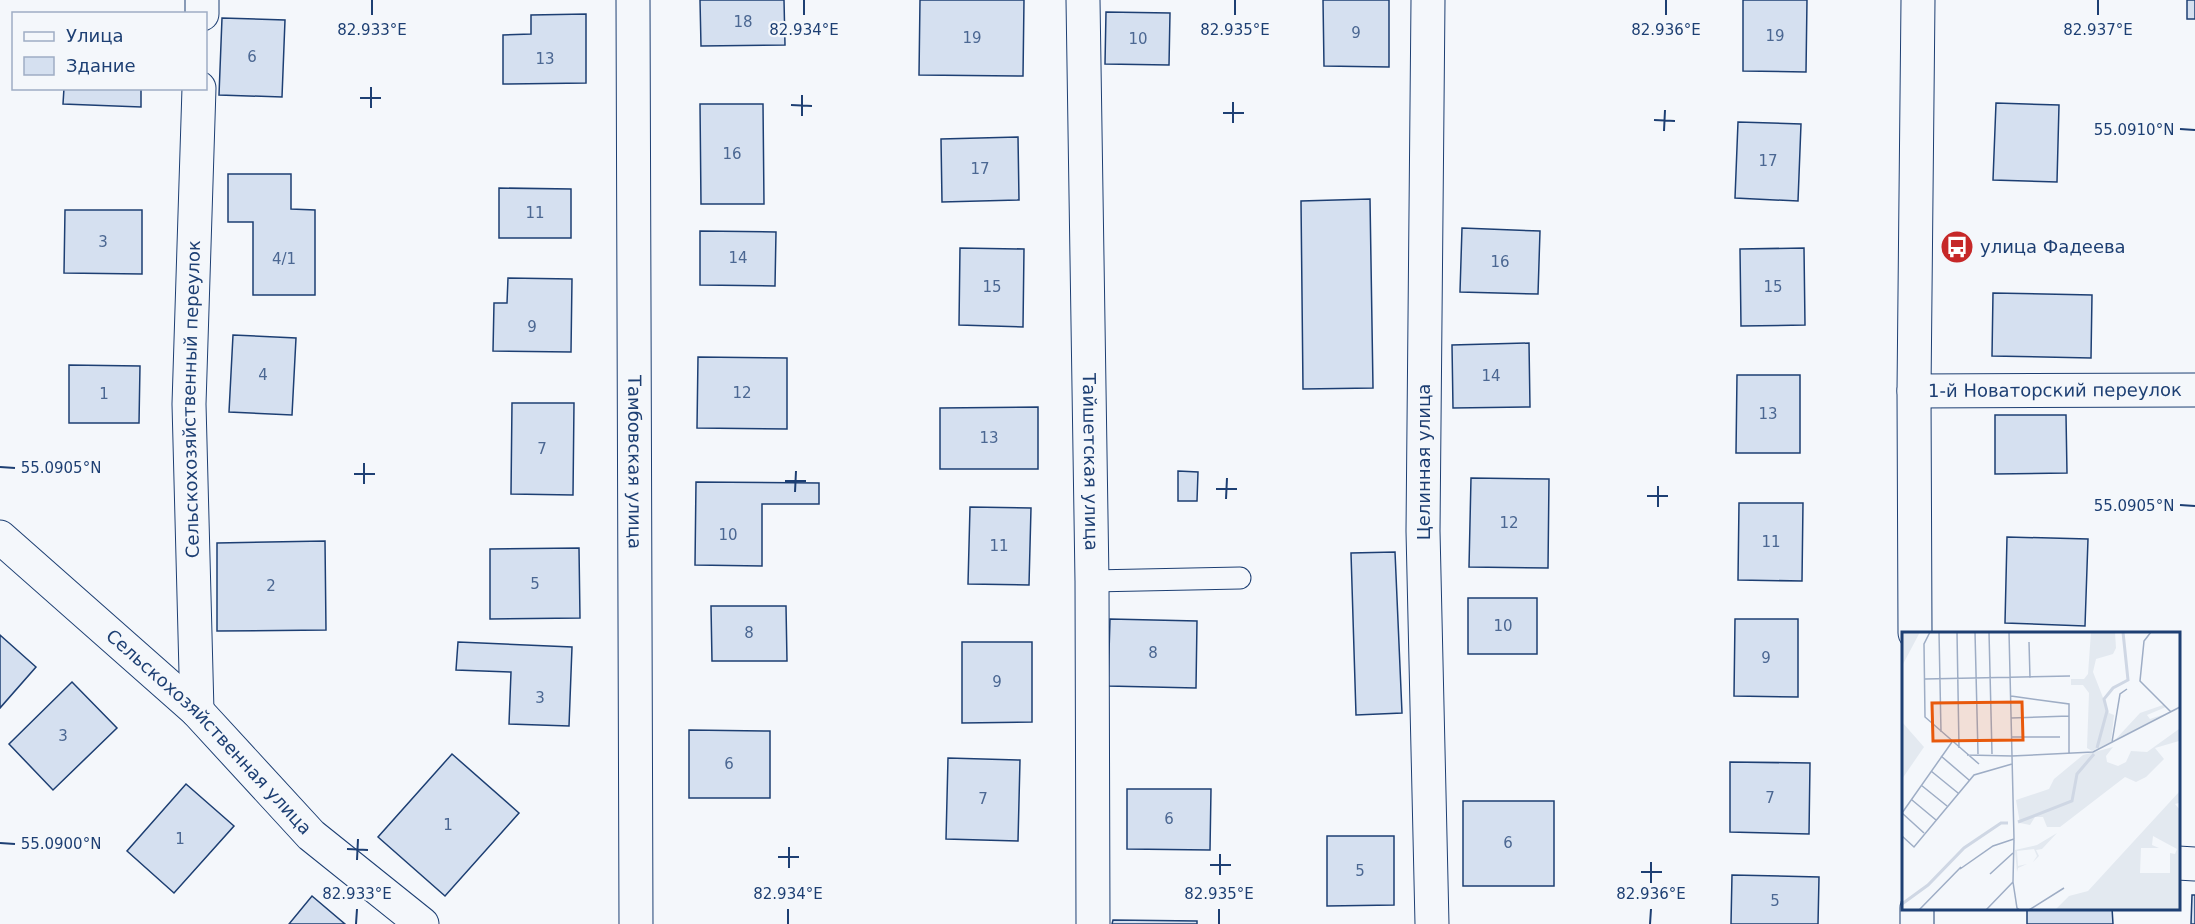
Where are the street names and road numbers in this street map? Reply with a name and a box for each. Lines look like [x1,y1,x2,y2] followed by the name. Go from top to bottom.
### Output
[178,240,204,558] street label: Сельскохозяйственный переулок
[1079,372,1103,551] street label: Тайшетская улица
[624,374,646,549] street label: Тамбовская улица
[1928,379,2182,401] street label: 1-й Новаторский переулок
[1413,384,1434,540] street label: Целинная улица
[102,625,316,839] street label: Сельскохозяйственная улица

